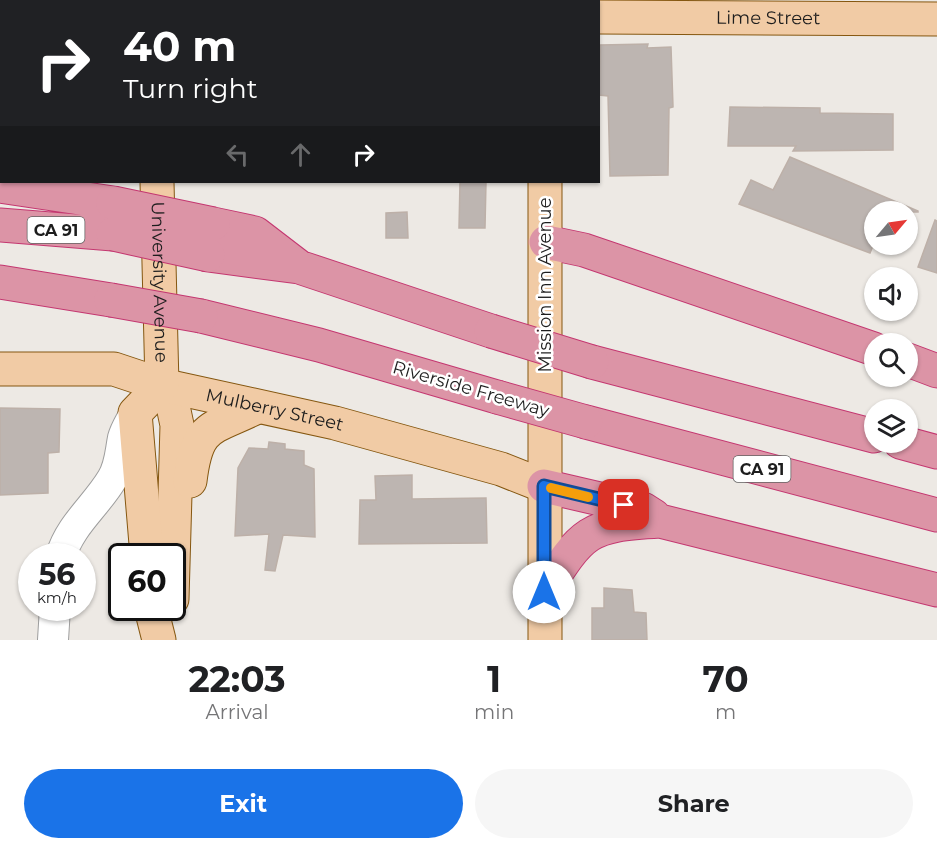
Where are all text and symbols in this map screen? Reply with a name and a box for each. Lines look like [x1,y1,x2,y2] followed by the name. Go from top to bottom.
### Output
[716,7,820,29] street label: Lime Street
[123,20,236,72] text: 40 m
[24,24,102,102] icon: right
[123,72,258,105] text: Turn right
[221,138,254,171] icon: left
[284,138,317,171] icon: ahead
[347,138,380,171] icon: right
[534,197,556,373] street label: Mission Inn Avenue
[146,201,172,363] street label: University Avenue
[864,201,918,255] north arrow
[864,201,918,453] map controls
[28,217,84,243] road number: CA 91
[864,267,918,321] button: sound
[864,333,918,387] button: search
[390,356,552,422] street label: Riverside Freeway
[204,384,346,436] street label: Mulberry Street
[864,399,918,453] button: layers
[734,456,790,482] road number: CA 91
[598,479,649,530] pin
[607,488,640,521] icon: arrive
[108,543,186,621] speed limit sign: 60
[39,556,75,593] text: 56
[512,560,576,624] position arrow
[37,588,77,607] text: km/h
[188,657,286,701] text: 22:03
[487,657,501,701] text: 1
[703,657,749,701] text: 70
[205,700,269,724] text: Arrival
[474,700,514,724] text: min
[715,700,736,724] text: m
[24,769,463,838] button: Exit
[475,769,913,838] button: Share

